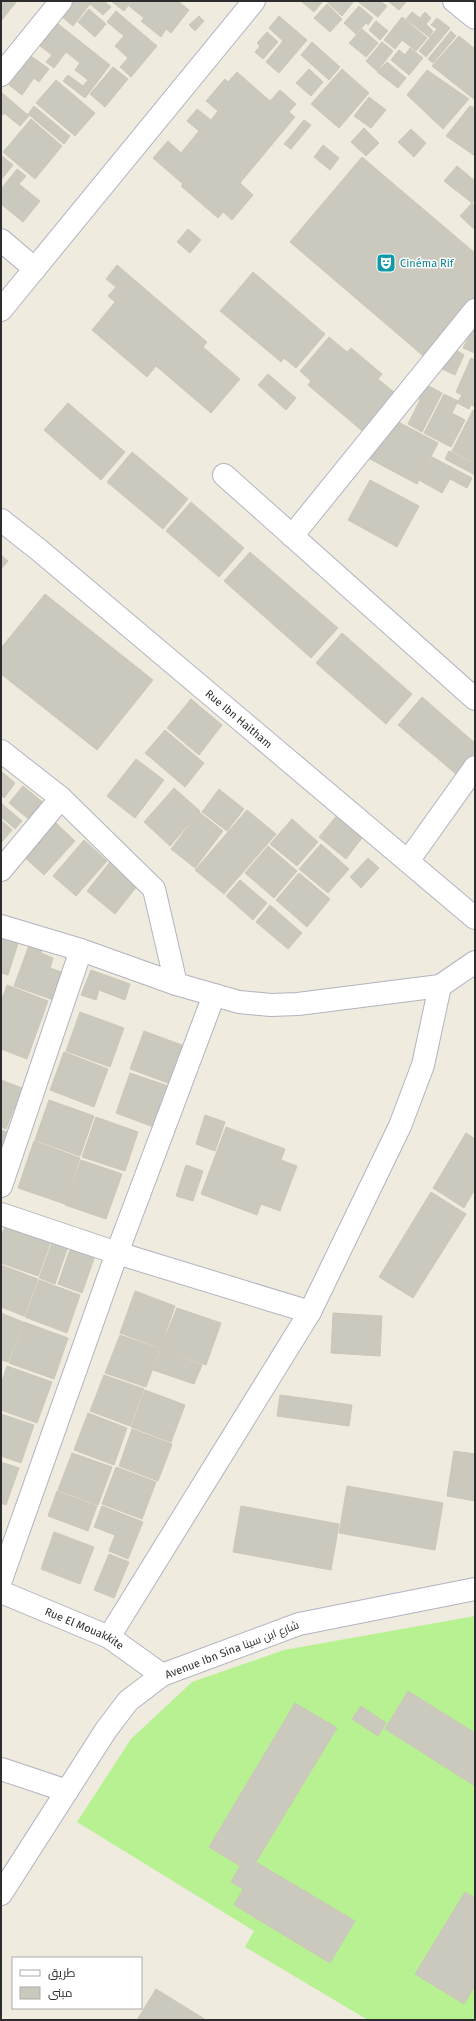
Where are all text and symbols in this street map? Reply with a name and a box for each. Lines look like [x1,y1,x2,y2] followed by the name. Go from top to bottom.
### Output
[375,252,397,274] theatre icon: Cinéma Rif
[400,257,455,270] place label: Cinéma Rif
[203,687,275,751] street label: Rue Ibn Haitham
[43,1605,126,1652] street label: Rue El Mouakkite
[163,1618,301,1683] street label: Avenue Ibn Sina شارع ابن سينا
[12,1957,142,2009] legend
[48,1966,76,1980] text: طريق
[48,1986,73,2000] text: مبنى

